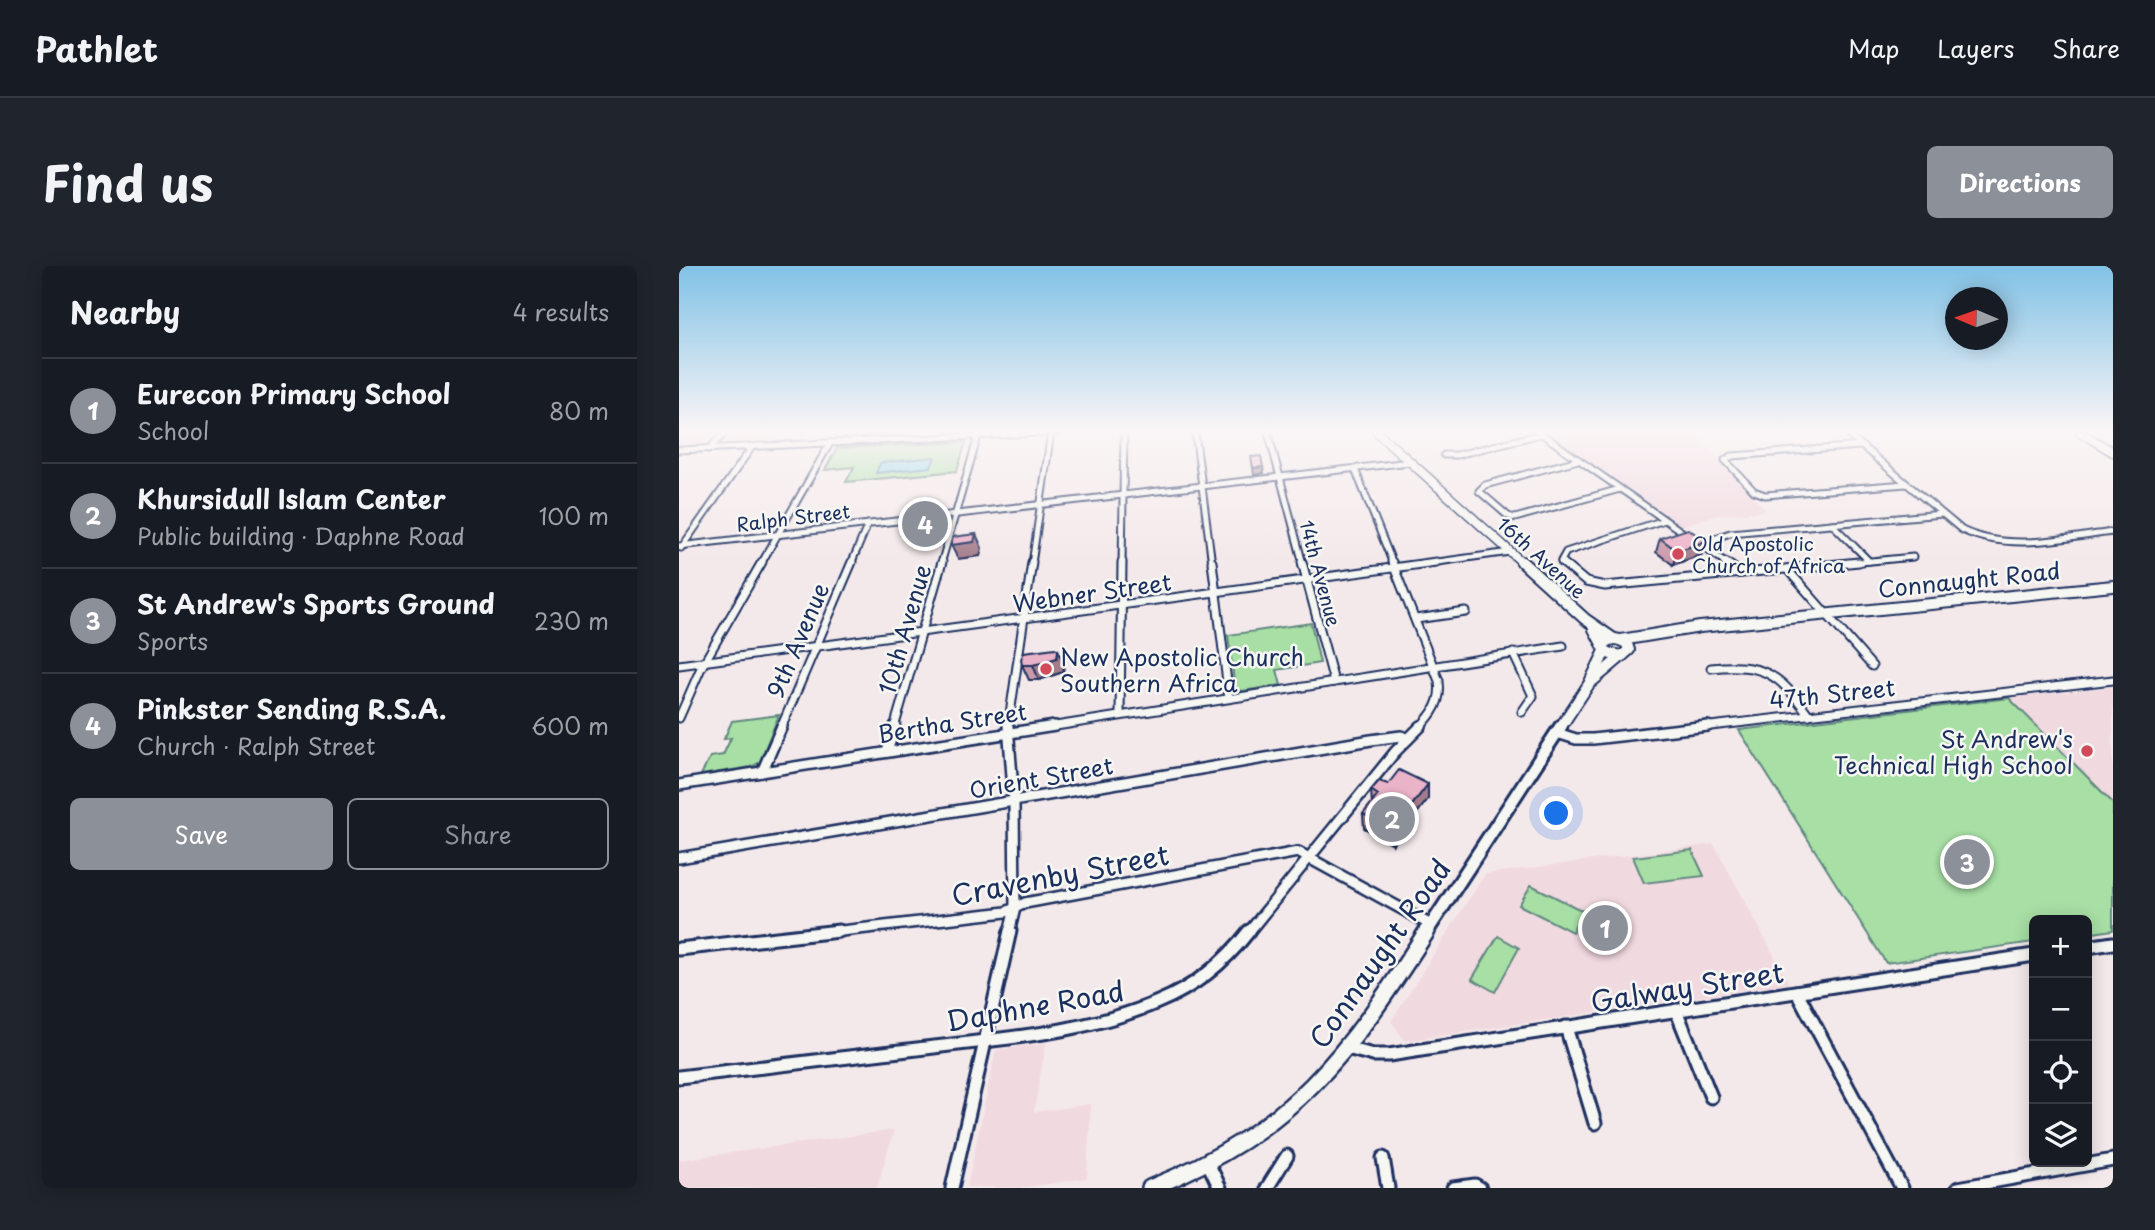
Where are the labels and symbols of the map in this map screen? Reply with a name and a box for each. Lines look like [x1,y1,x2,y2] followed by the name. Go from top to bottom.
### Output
[1945,287,2008,350] north arrow
[735,496,852,538] street label: Ralph Street
[902,498,948,550] pin: 4
[1492,510,1592,604] street label: 16th Avenue
[1293,517,1349,629] street label: 14th Avenue
[1692,529,1846,579] place label: Old Apostolic Church of Africa
[1670,546,1686,562] marker: Old Apostolic Church of Africa
[1876,552,2062,606] street label: Connaught Road
[869,560,939,698] street label: 10th Avenue
[1011,564,1173,620] street label: Webner Street
[757,577,837,703] street label: 9th Avenue
[1060,639,1304,700] place label: New Apostolic Church Southern Africa
[1038,661,1054,677] marker: New Apostolic Church Southern Africa
[1767,669,1897,717] street label: 47th Street
[875,693,1029,751] street label: Bertha Street
[1834,721,2073,782] place label: St Andrew's Technical High School
[2079,743,2095,759] marker: St Andrew's Technical High School
[966,747,1116,807] street label: Orient Street
[1369,793,1415,845] pin: 2
[1539,796,1573,830] your location
[948,832,1172,916] street label: Cravenby Street
[1944,836,1990,888] pin: 3
[1297,849,1461,1057] street label: Connaught Road
[1582,902,1628,954] pin: 1
[1587,950,1787,1022] street label: Galway Street
[943,968,1127,1042] street label: Daphne Road

